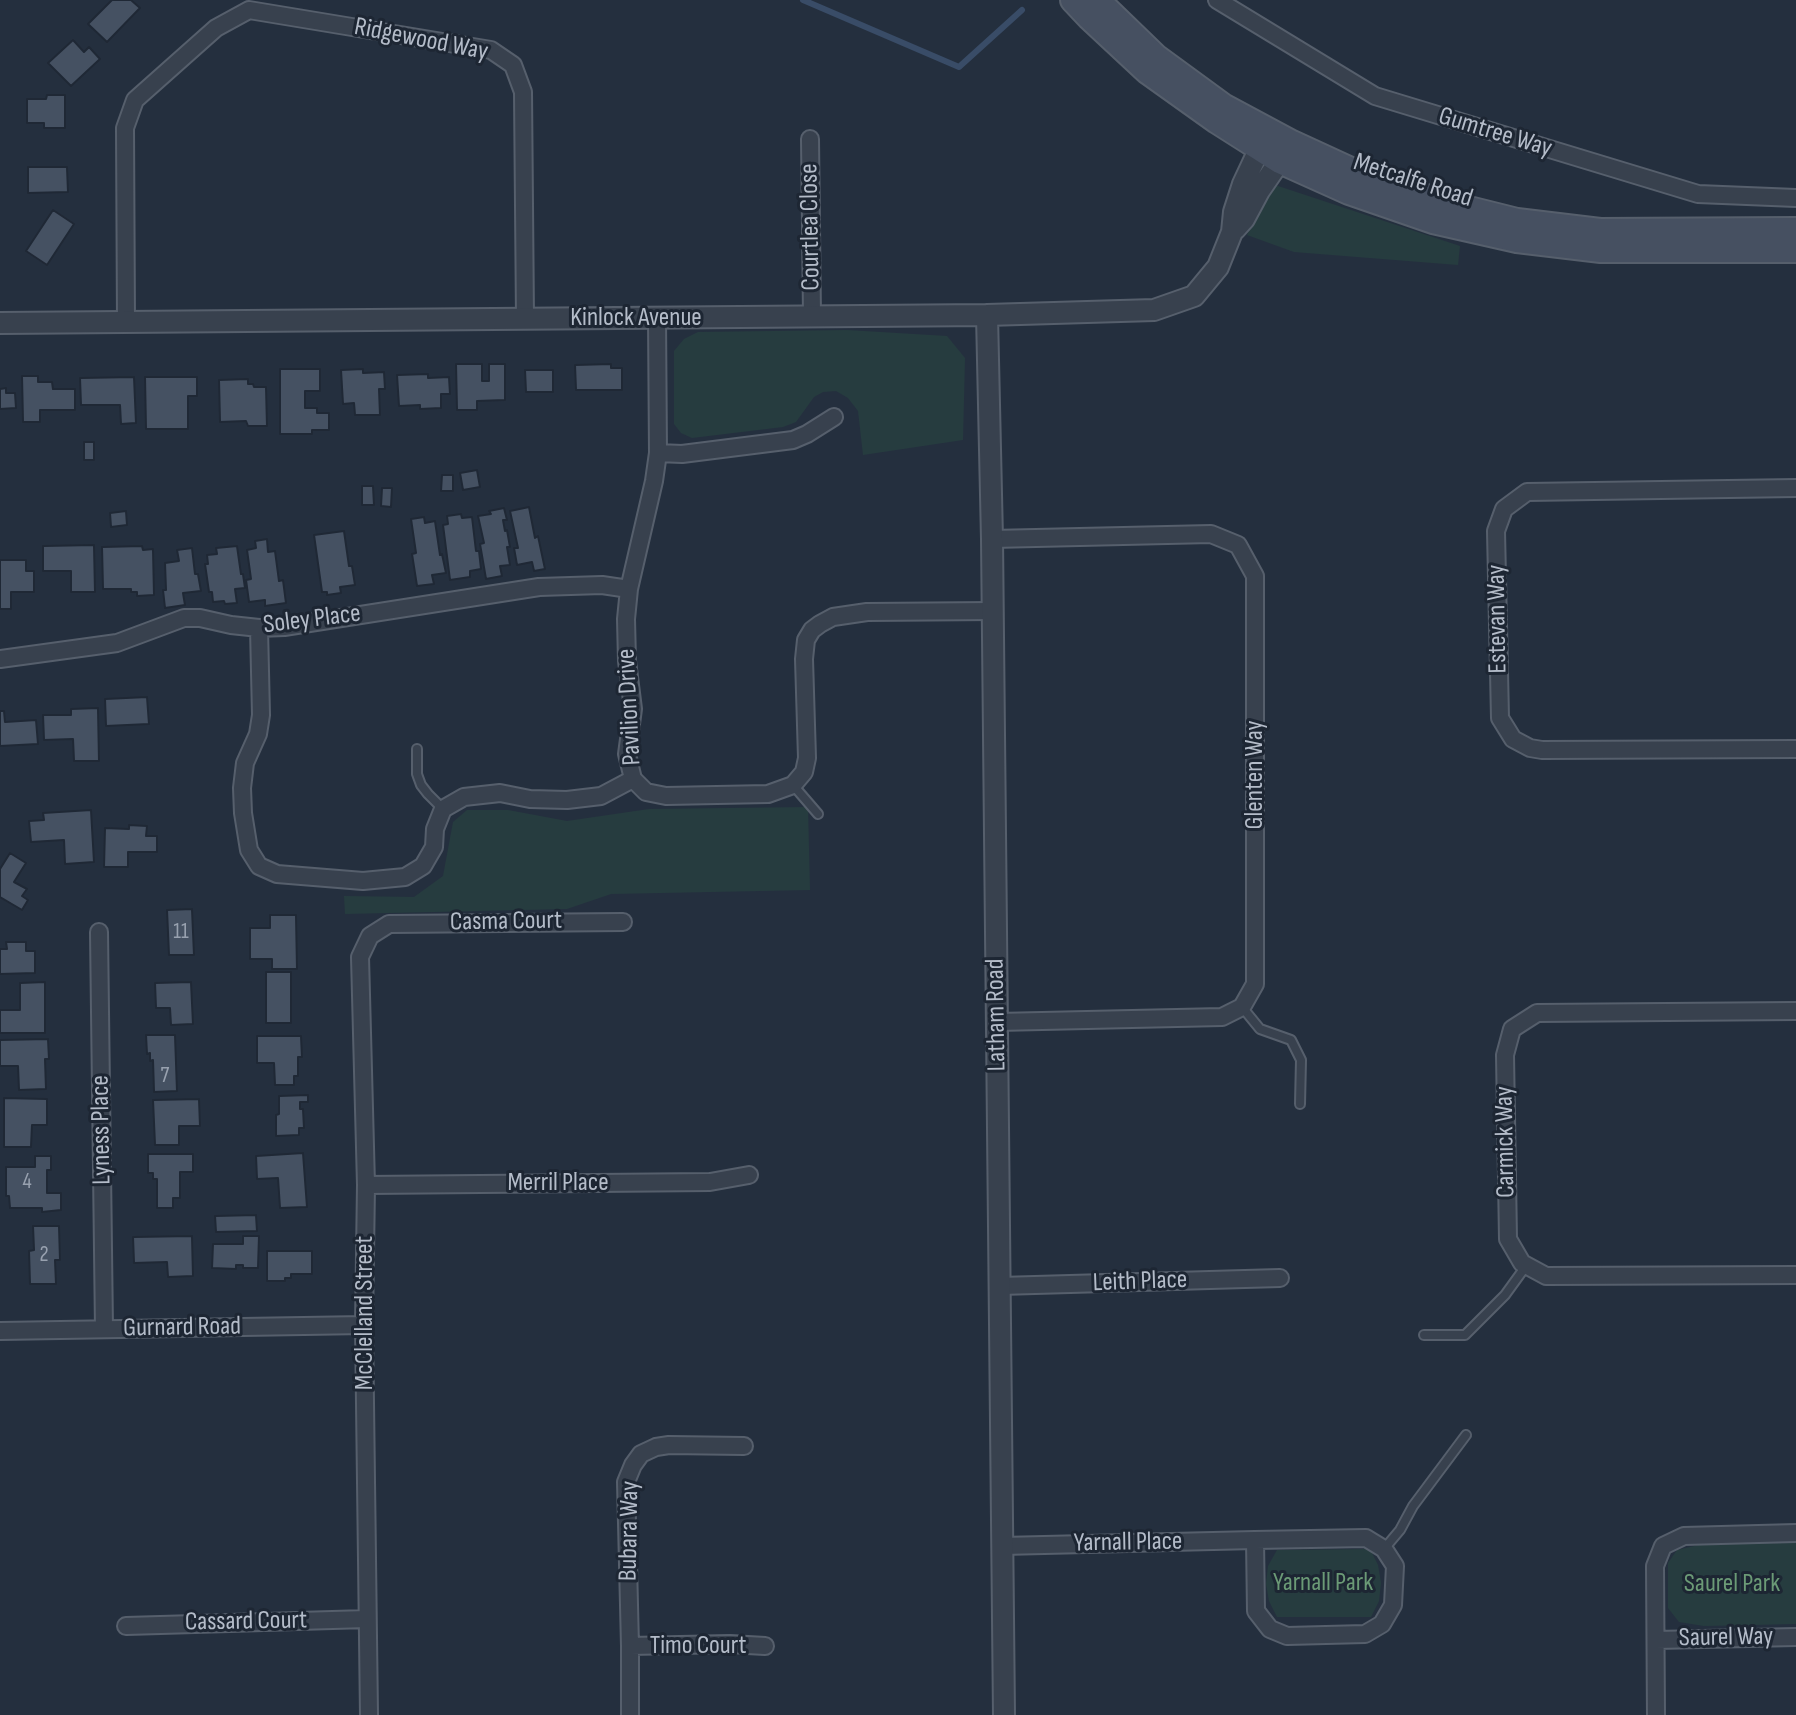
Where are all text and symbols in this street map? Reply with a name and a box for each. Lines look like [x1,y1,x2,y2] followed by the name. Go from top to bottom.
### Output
[352,12,490,68] street label: Ridgewood Way
[1435,101,1555,165] street label: Gumtree Way
[1350,147,1476,215] street label: Metcalfe Road
[794,163,828,291] street label: Courtlea Close
[570,302,702,334] street label: Kinlock Avenue
[1481,564,1515,674] street label: Estevan Way
[262,599,362,641] street label: Soley Place
[611,648,649,766] street label: Pavilion Drive
[1239,720,1271,830] street label: Glenten Way
[450,905,562,939] street label: Casma Court
[173,919,189,945] house number: 11
[980,958,1014,1072] street label: Latham Road
[161,1063,169,1089] house number: 7
[85,1075,119,1185] street label: Lyness Place
[1489,1086,1523,1198] street label: Carmick Way
[507,1167,609,1199] street label: Merril Place
[22,1169,32,1195] house number: 4
[349,1236,381,1390] street label: McClelland Street
[39,1242,49,1268] house number: 2
[1092,1265,1188,1299] street label: Leith Place
[123,1311,241,1345] street label: Gurnard Road
[614,1480,646,1582] street label: Bubara Way
[1073,1526,1183,1560] street label: Yarnall Place
[1273,1567,1373,1599] park label: Yarnall Park
[1684,1568,1780,1600] park label: Saurel Park
[185,1605,307,1639] street label: Cassard Court
[1678,1622,1774,1654] street label: Saurel Way
[650,1630,746,1662] street label: Timo Court

